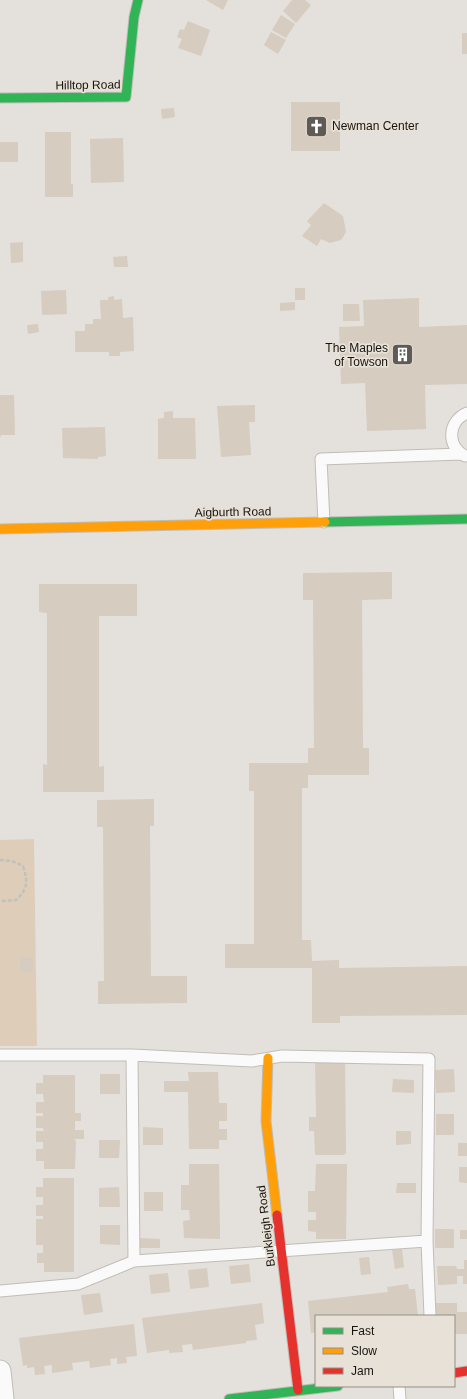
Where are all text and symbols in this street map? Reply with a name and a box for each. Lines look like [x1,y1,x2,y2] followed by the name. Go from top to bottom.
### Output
[55,77,121,93] street label: Hilltop Road
[303,113,329,139] church icon: Newman Center
[332,119,419,133] place label: Newman Center
[325,341,388,369] place label: The Maples of Towson
[390,342,416,368] building icon: The Maples of Towson
[195,504,271,520] street label: Aigburth Road
[254,1184,278,1268] street label: Burkleigh Road
[315,1315,455,1387] legend
[351,1324,375,1338] text: Fast
[351,1344,377,1358] text: Slow
[351,1364,374,1378] text: Jam

